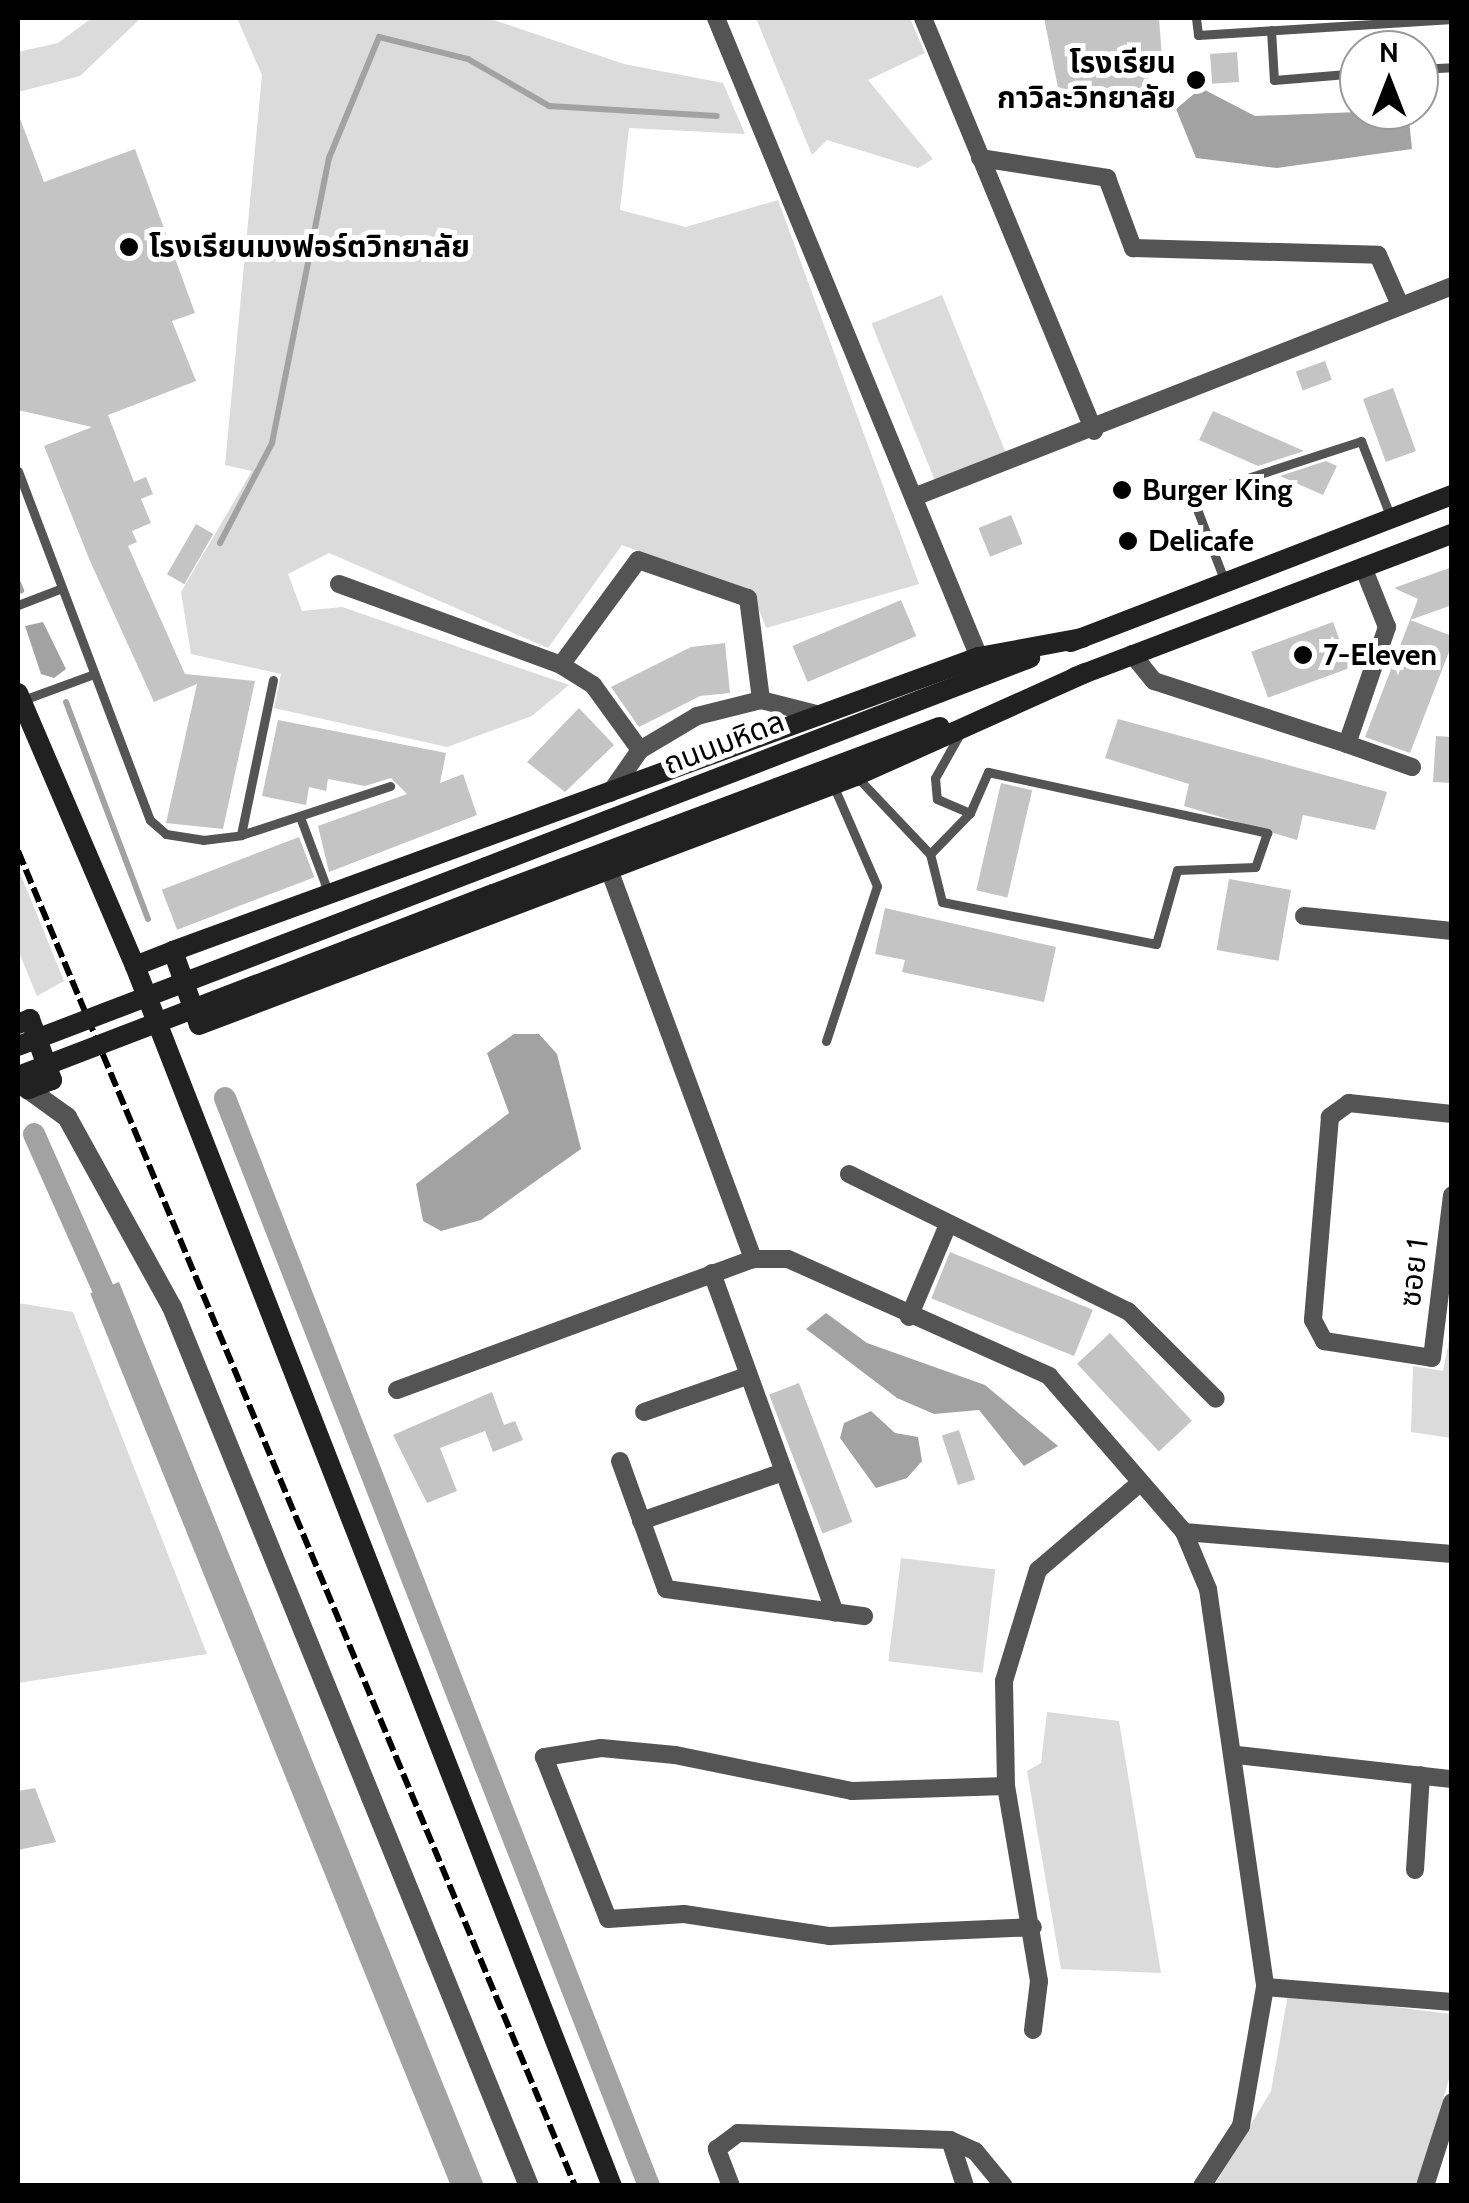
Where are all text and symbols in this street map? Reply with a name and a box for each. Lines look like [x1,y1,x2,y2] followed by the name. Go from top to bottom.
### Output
[1339,30,1439,130] north arrow
[1379,35,1399,69] text: N
[997,45,1176,116] place label: โรงเรียน กาวิละวิทยาลัย
[1185,69,1207,91] marker: โรงเรียน กาวิละวิทยาลัย
[149,229,470,265] place label: โรงเรียนมงฟอร์ตวิทยาลัย
[118,236,140,258] marker: โรงเรียนมงฟอร์ตวิทยาลัย
[1142,472,1292,508] place label: Burger King
[1111,479,1133,501] marker: Burger King
[1148,523,1254,559] place label: Delicafe
[1117,530,1139,552] marker: Delicafe
[1323,637,1437,673] place label: 7-Eleven
[1292,644,1314,666] marker: 7-Eleven
[659,704,789,782] street label: ถนนมหิดล
[1392,1237,1436,1309] street label: ซอย 1

